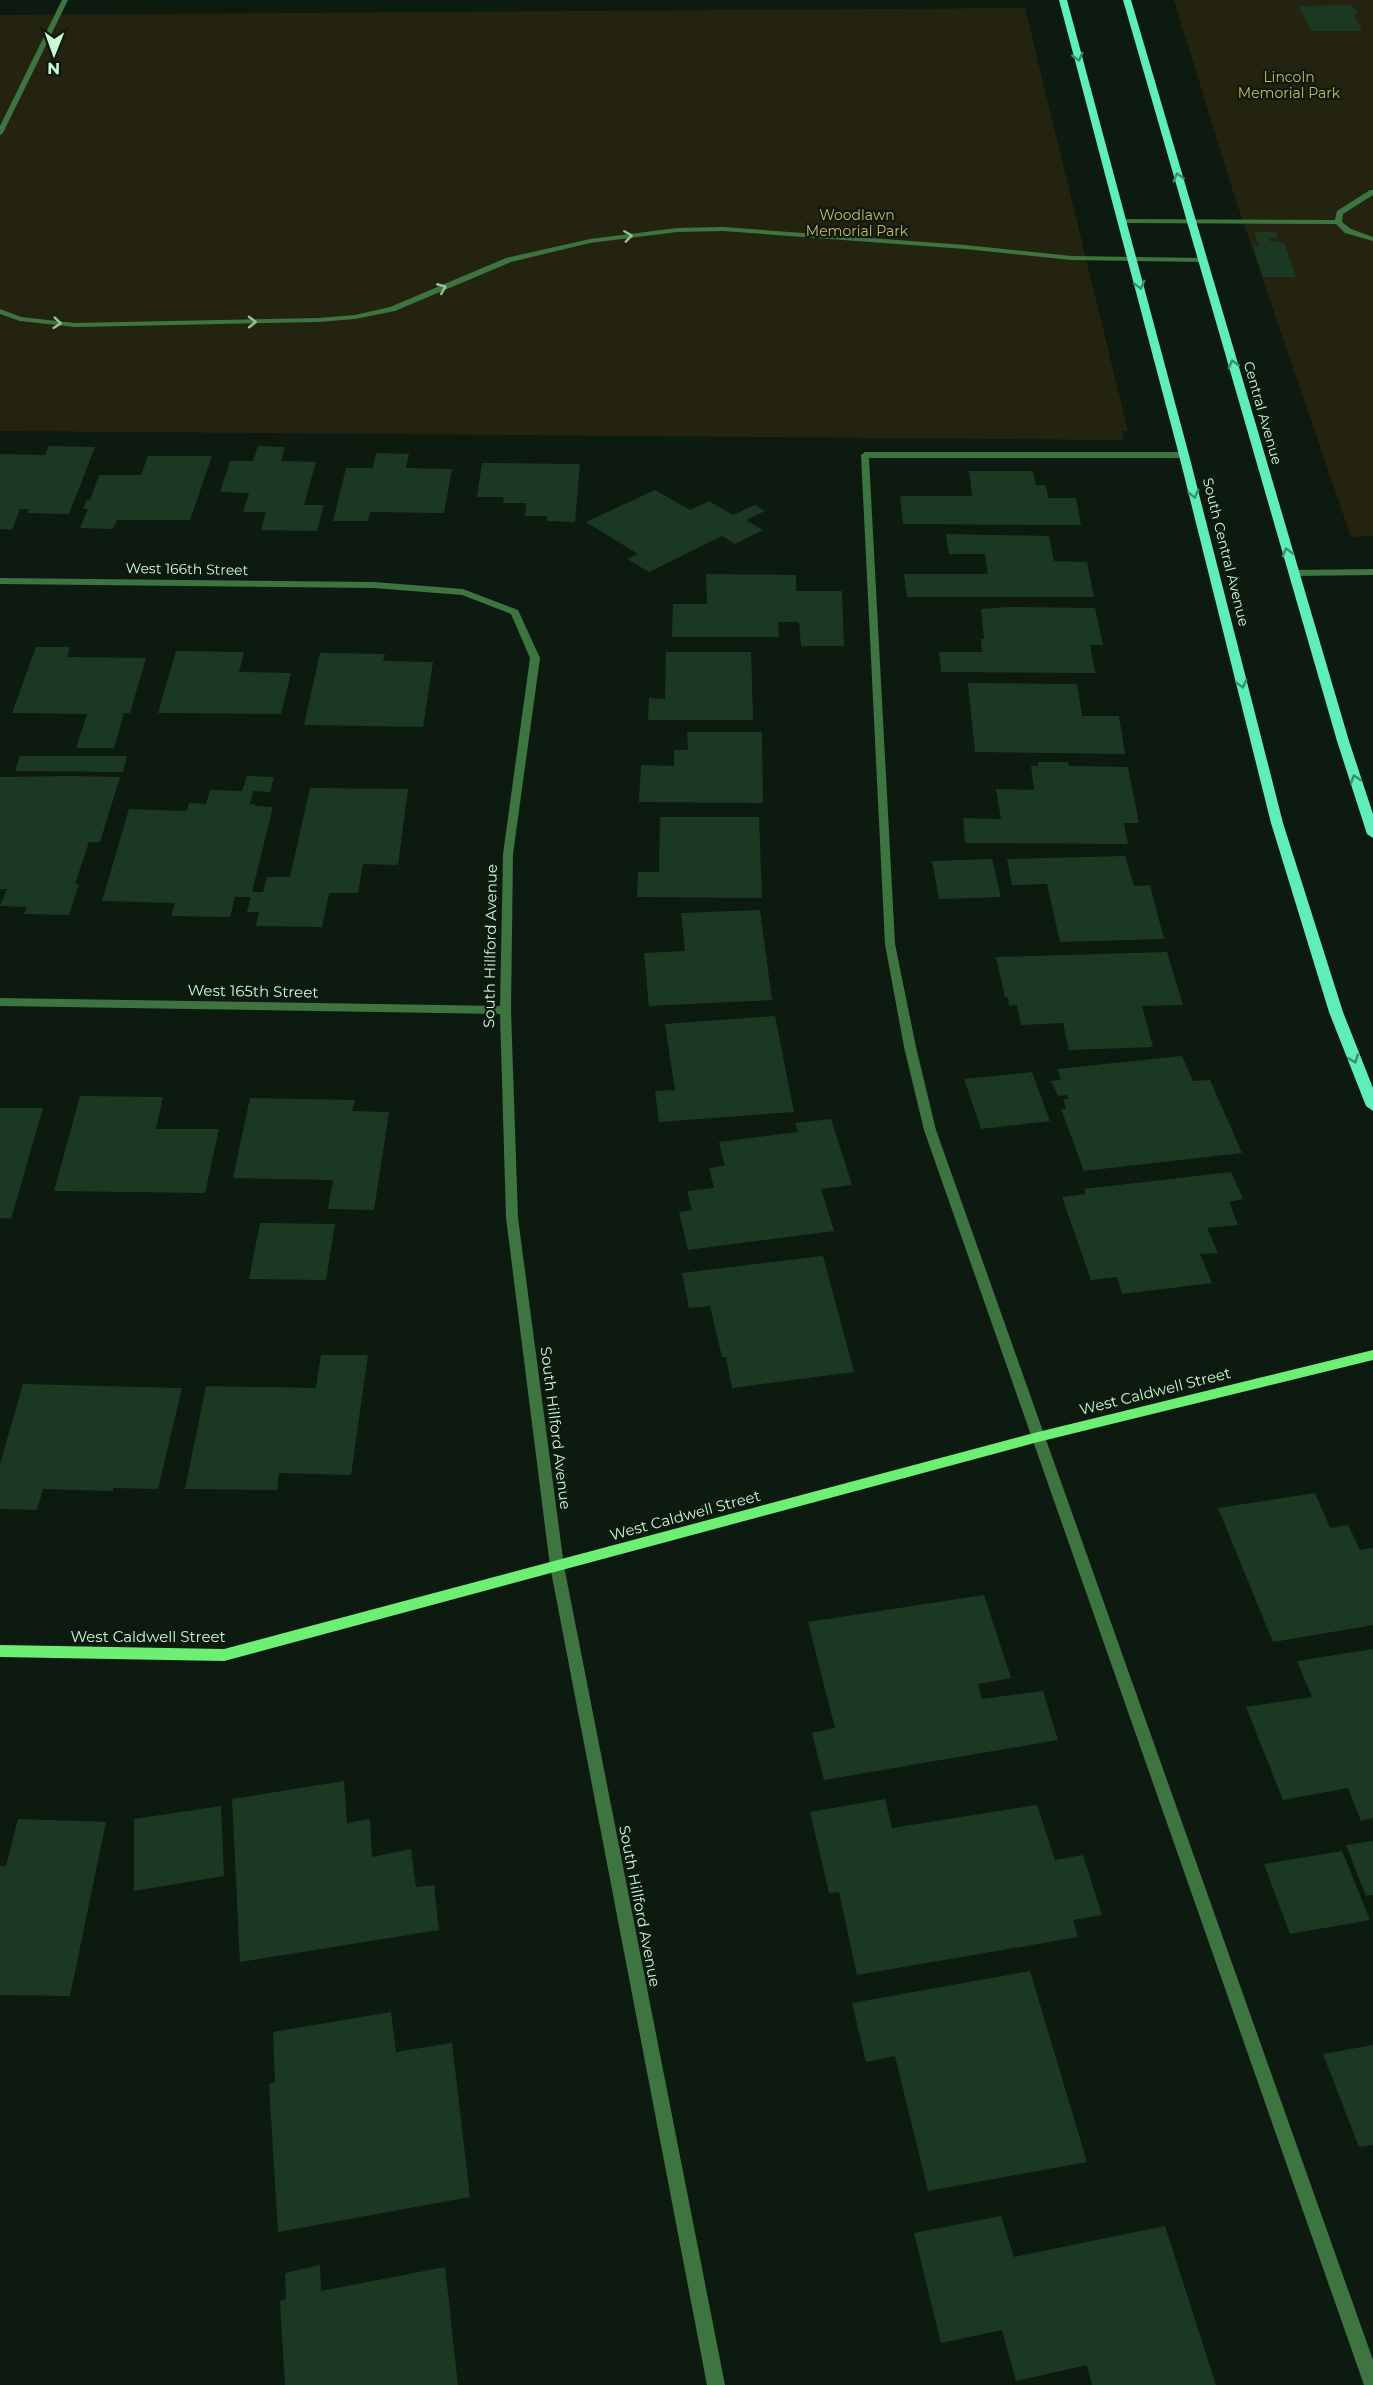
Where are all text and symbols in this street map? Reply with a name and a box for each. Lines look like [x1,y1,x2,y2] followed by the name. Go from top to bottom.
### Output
[24,24,84,84] north arrow
[1071,51,1084,61] one-way arrow
[47,59,60,78] text: N
[1238,68,1341,102] park label: Lincoln Memorial Park
[1173,172,1185,183] one-way arrow
[806,206,909,240] park label: Woodlawn Memorial Park
[624,231,633,243] one-way arrow
[1132,280,1145,290] one-way arrow
[435,283,446,295] one-way arrow
[247,315,256,328] one-way arrow
[52,316,61,329] one-way arrow
[1228,359,1240,370] one-way arrow
[1240,359,1286,467] street label: Central Avenue
[1199,476,1253,628] street label: South Central Avenue
[1187,489,1199,499] one-way arrow
[1282,547,1294,557] one-way arrow
[126,559,249,579] street label: West 166th Street
[1234,678,1247,688] one-way arrow
[1350,774,1362,785] one-way arrow
[479,864,501,1028] street label: South Hillford Avenue
[187,980,319,1002] street label: West 165th Street
[1347,1053,1359,1064] one-way arrow
[537,1345,575,1511] street label: South Hillford Avenue
[1077,1363,1233,1419] street label: West Caldwell Street
[608,1486,762,1544] street label: West Caldwell Street
[70,1627,226,1646] street label: West Caldwell Street
[615,1824,665,1988] street label: South Hillford Avenue

